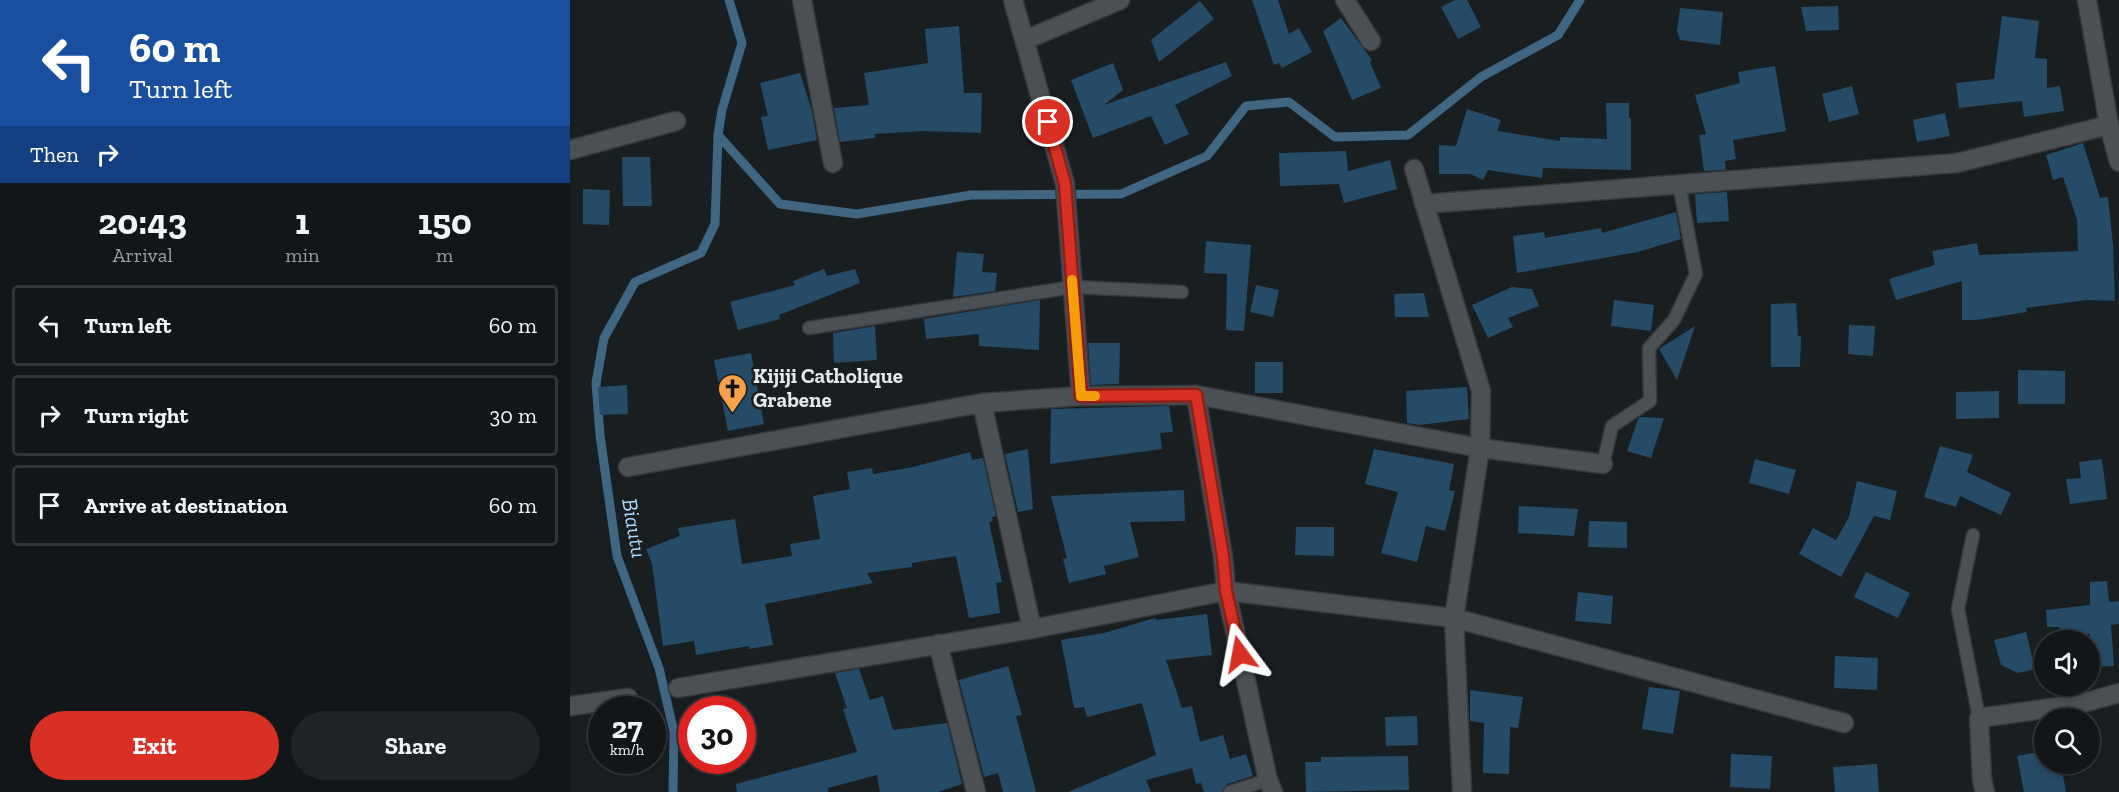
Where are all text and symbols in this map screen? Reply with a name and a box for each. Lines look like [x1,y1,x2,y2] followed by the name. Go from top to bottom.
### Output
[129,22,220,73] text: 60 m
[30,24,108,102] icon: left
[129,73,232,105] text: Turn left
[1022,96,1073,147] pin
[1031,105,1064,138] icon: arrive
[91,138,124,171] icon: right
[30,141,79,168] text: Then
[98,200,187,243] text: 20:43
[295,200,310,243] text: 1
[418,200,472,243] text: 150
[112,243,173,267] text: Arrival
[285,243,319,267] text: min
[436,243,453,267] text: m
[33,309,66,342] icon: left
[84,312,171,339] text: Turn left
[489,312,537,339] text: 60 m
[753,363,903,412] place label: Kijiji Catholique Grabene
[716,372,748,414] church icon: Kijiji Catholique Grabene
[33,399,66,432] icon: right
[84,402,188,429] text: Turn right
[490,402,537,429] text: 30 m
[33,489,66,522] icon: arrive
[84,492,287,519] text: Arrive at destination
[489,492,537,519] text: 60 m
[616,496,653,560] water label: Biautu
[1208,622,1272,686] position arrow
[2034,630,2100,774] map controls
[2034,630,2100,696] button: sound
[678,696,756,774] speed limit sign: 30
[2034,708,2100,774] button: search
[612,710,642,746] text: 27
[30,711,279,780] button: Exit
[291,711,540,780] button: Share
[610,741,644,759] text: km/h

